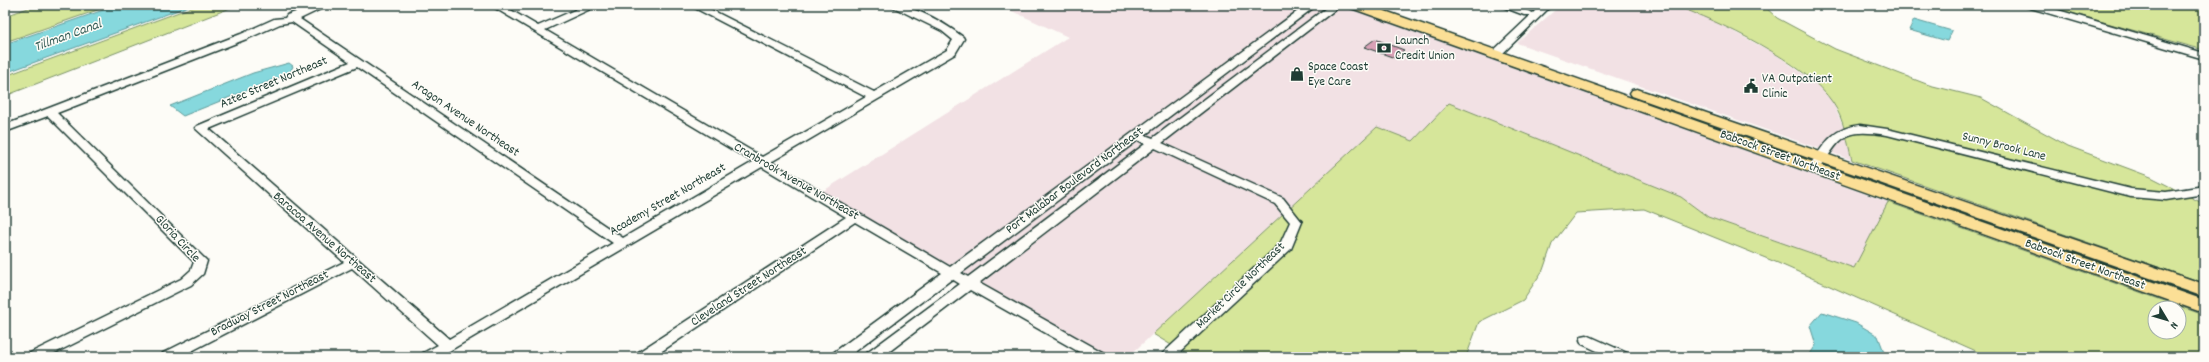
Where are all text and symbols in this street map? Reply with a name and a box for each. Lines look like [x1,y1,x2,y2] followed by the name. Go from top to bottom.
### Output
[31,14,106,57] water label: Tillman Canal
[1395,32,1455,66] place label: Launch Credit Union
[1376,40,1392,56] bank icon: Launch Credit Union
[217,52,331,114] street label: Aztec Street Northeast
[1308,58,1369,92] place label: Space Coast Eye Care
[1289,66,1305,82] shop icon: Space Coast Eye Care
[1762,70,1832,104] place label: VA Outpatient Clinic
[407,76,523,162] street label: Aragon Avenue Northeast
[1743,78,1759,94] public building icon: VA Outpatient Clinic
[1002,123,1148,239] street label: Port Malabar Boulevard Northeast
[1717,125,1843,187] street label: Babcock Street Northeast
[1960,127,2048,167] street label: Sunny Brook Lane
[730,138,862,226] street label: Cranbrook Avenue Northeast
[606,159,730,241] street label: Academy Street Northeast
[268,188,380,288] street label: Baracoa Avenue Northeast
[150,211,204,267] street label: Gloria Circle
[2022,234,2148,296] street label: Babcock Street Northeast
[1192,238,1290,334] street label: Market Circle Northeast
[687,242,811,332] street label: Cleveland Street Northeast
[208,266,333,342] street label: Bradway Street Northeast
[2147,300,2187,340] north arrow
[2165,318,2181,332] text: N

